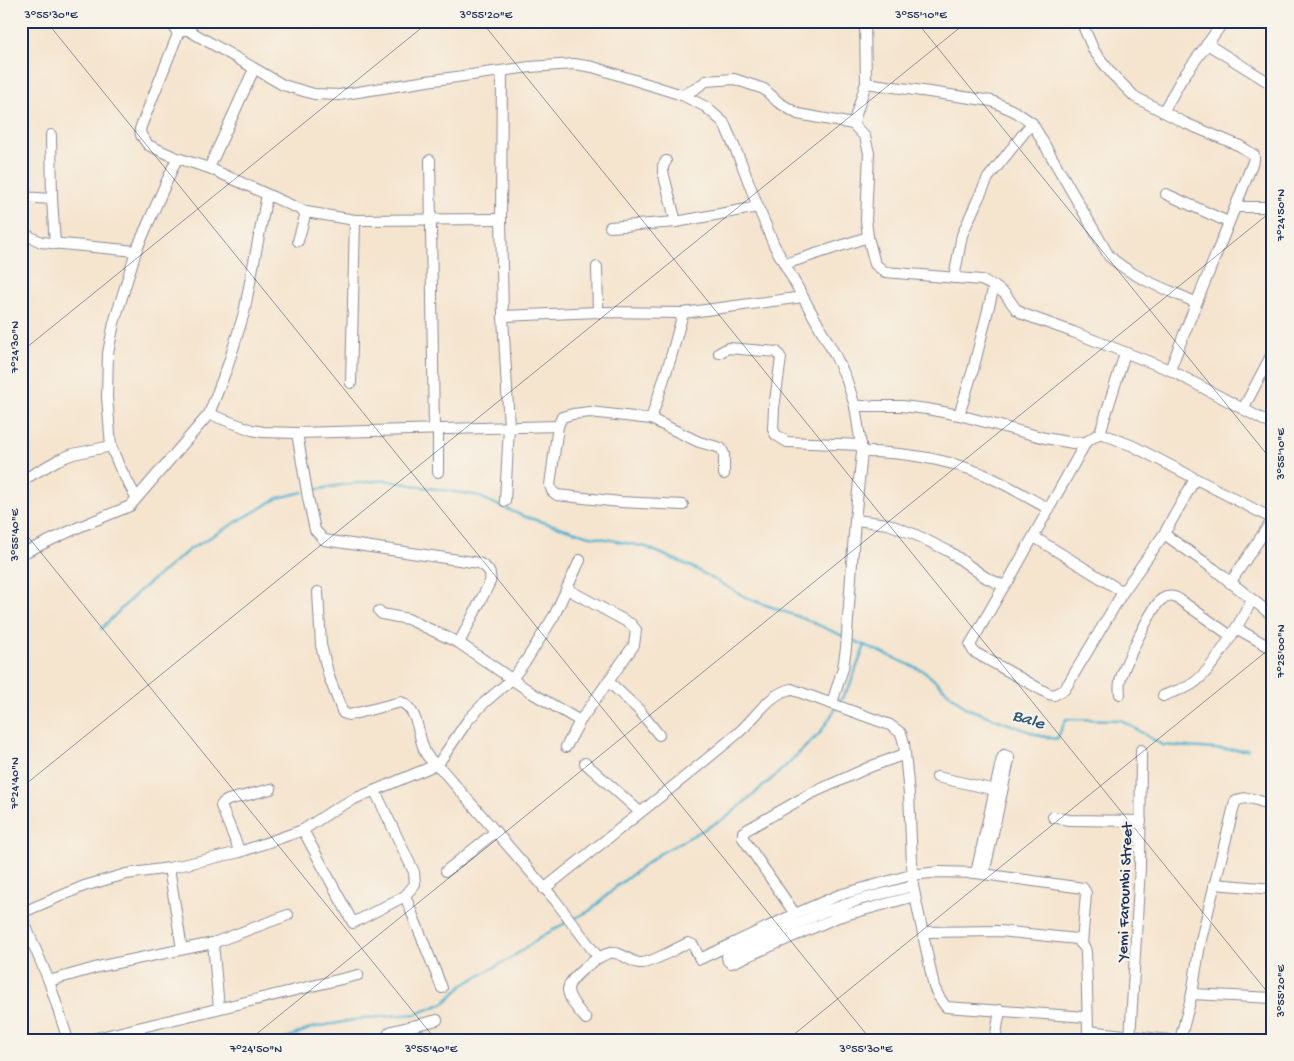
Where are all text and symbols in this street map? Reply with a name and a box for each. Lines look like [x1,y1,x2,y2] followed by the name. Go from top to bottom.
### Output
[24,9,78,23] text: 3°55'30"E
[459,9,513,23] text: 3°55'20"E
[894,9,947,23] text: 3°55'10"E
[1275,189,1289,242] text: 7°24'50"N
[9,321,23,374] text: 7°24'30"N
[1275,428,1289,481] text: 3°55'10"E
[9,508,23,562] text: 3°55'40"E
[1275,624,1289,679] text: 7°25'00"N
[1010,705,1048,736] water label: Bale
[9,757,23,810] text: 7°24'40"N
[1115,821,1138,964] street label: Yemi Farounbi Street
[1275,964,1289,1018] text: 3°55'20"E
[229,1043,282,1057] text: 7°24'50"N
[404,1043,458,1057] text: 3°55'40"E
[839,1043,893,1057] text: 3°55'30"E

